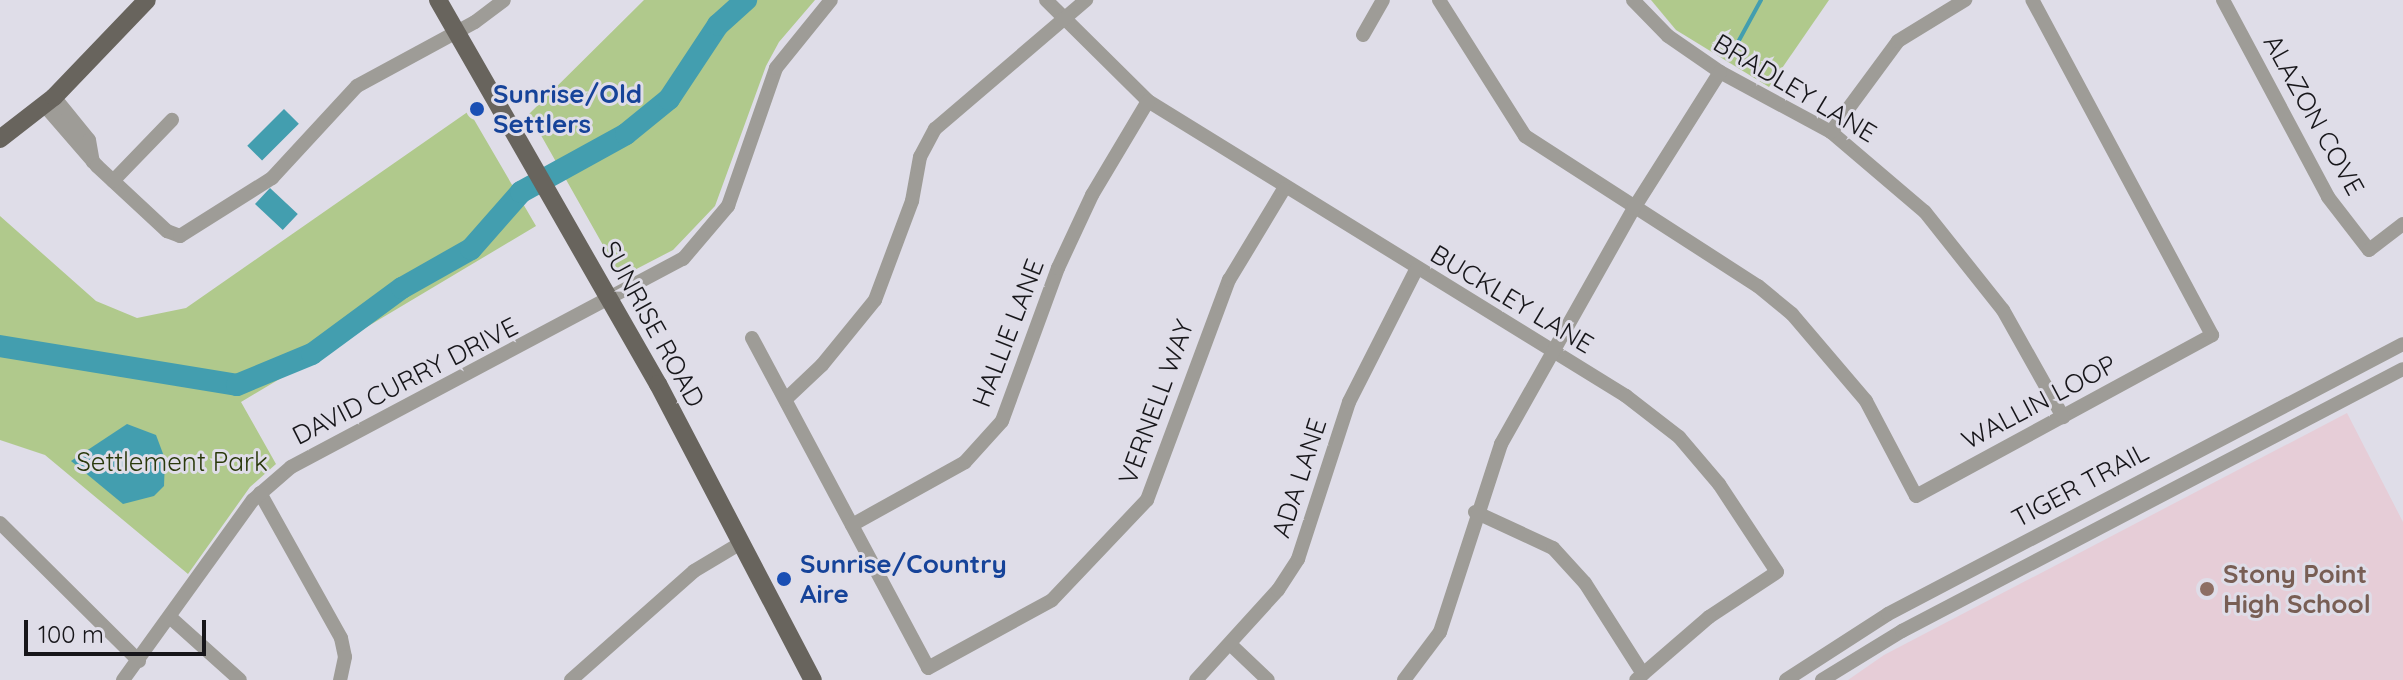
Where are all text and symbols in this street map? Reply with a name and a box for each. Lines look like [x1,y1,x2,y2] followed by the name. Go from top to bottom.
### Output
[1708,27,1882,149] street label: BRADLEY LANE
[2257,29,2371,201] street label: ALAZON COVE
[493,78,642,140] place label: Sunrise/Old Settlers
[468,100,486,118] marker: Sunrise/Old Settlers
[595,236,711,412] street label: SUNRISE ROAD
[1425,238,1599,360] street label: BUCKLEY LANE
[965,255,1051,411] street label: HALLIE LANE
[287,311,523,451] street label: DAVID CURRY DRIVE
[1112,316,1200,488] street label: VERNELL WAY
[1956,348,2122,456] street label: WALLIN LOOP
[1265,414,1333,542] street label: ADA LANE
[2007,436,2153,534] street label: TIGER TRAIL
[76,446,268,478] park label: Settlement Park
[800,548,1007,610] place label: Sunrise/Country Aire
[2223,558,2371,620] place label: Stony Point High School
[775,570,793,588] marker: Sunrise/Country Aire
[2198,580,2216,598] marker: Stony Point High School
[28,604,210,654] scale bar
[38,619,104,649] text: 100 m

